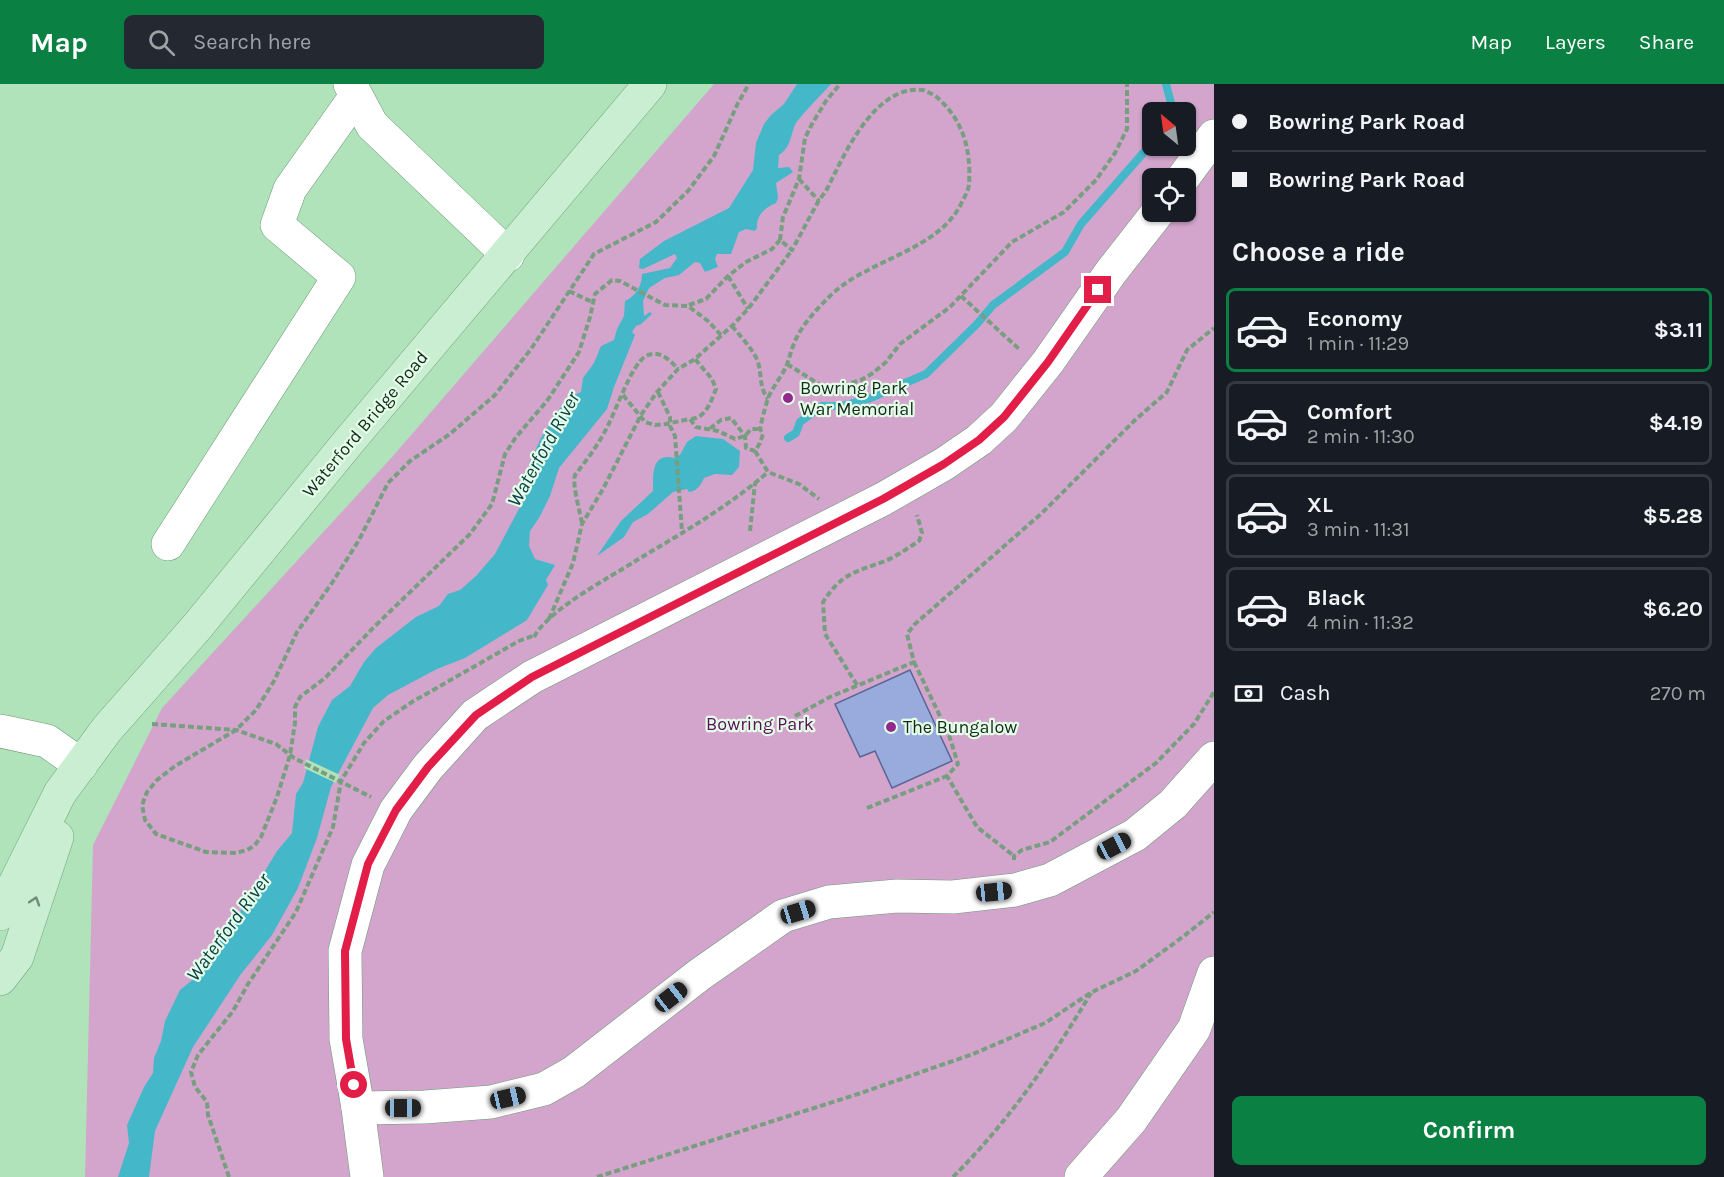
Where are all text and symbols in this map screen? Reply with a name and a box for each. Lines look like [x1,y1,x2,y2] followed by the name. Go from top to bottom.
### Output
[124,15,544,69] search box
[30,26,88,59] text: Map
[145,26,178,59] icon: search
[193,29,311,55] text: Search here
[1470,30,1512,54] text: Map
[1545,30,1606,54] text: Layers
[1639,30,1694,54] text: Share
[1142,102,1196,156] north arrow
[1142,102,1196,222] map controls
[1268,109,1465,135] text: Bowring Park Road
[1268,167,1465,193] text: Bowring Park Road
[1142,168,1196,222] button: locate
[1232,236,1405,268] text: Choose a ride
[1084,276,1111,303] route end
[1235,303,1289,357] icon: car
[1307,306,1402,332] text: Economy
[1654,317,1703,343] text: $3.11
[1307,332,1409,355] text: 1 min · 11:29
[297,346,433,502] street label: Waterford Bridge Road
[800,377,914,420] place label: Bowring Park War Memorial
[502,387,585,511] water label: Waterford River
[781,391,795,405] marker: Bowring Park War Memorial
[1235,396,1289,450] icon: car
[1307,399,1392,425] text: Comfort
[1649,410,1703,436] text: $4.19
[1307,425,1415,448] text: 2 min · 11:30
[1235,489,1289,543] icon: car
[1307,492,1333,518] text: XL
[1643,503,1703,529] text: $5.28
[1307,518,1410,541] text: 3 min · 11:31
[1235,582,1289,636] icon: car
[1307,585,1366,611] text: Black
[1643,596,1703,622] text: $6.20
[1307,611,1414,634] text: 4 min · 11:32
[1232,677,1265,710] icon: cash
[1280,680,1330,706] text: Cash
[1650,682,1706,705] text: 270 m
[706,713,814,735] park label: Bowring Park
[903,716,1017,738] place label: The Bungalow
[884,720,898,734] marker: The Bungalow
[1094,830,1134,862] car
[182,868,276,986] water label: Waterford River
[975,881,1013,903] car
[28,896,41,907] one-way arrow
[778,898,818,926] car
[651,979,691,1015] car
[340,1071,367,1098] route start
[488,1085,528,1111] car
[1232,1096,1706,1165] button: Confirm
[385,1099,421,1117] car

